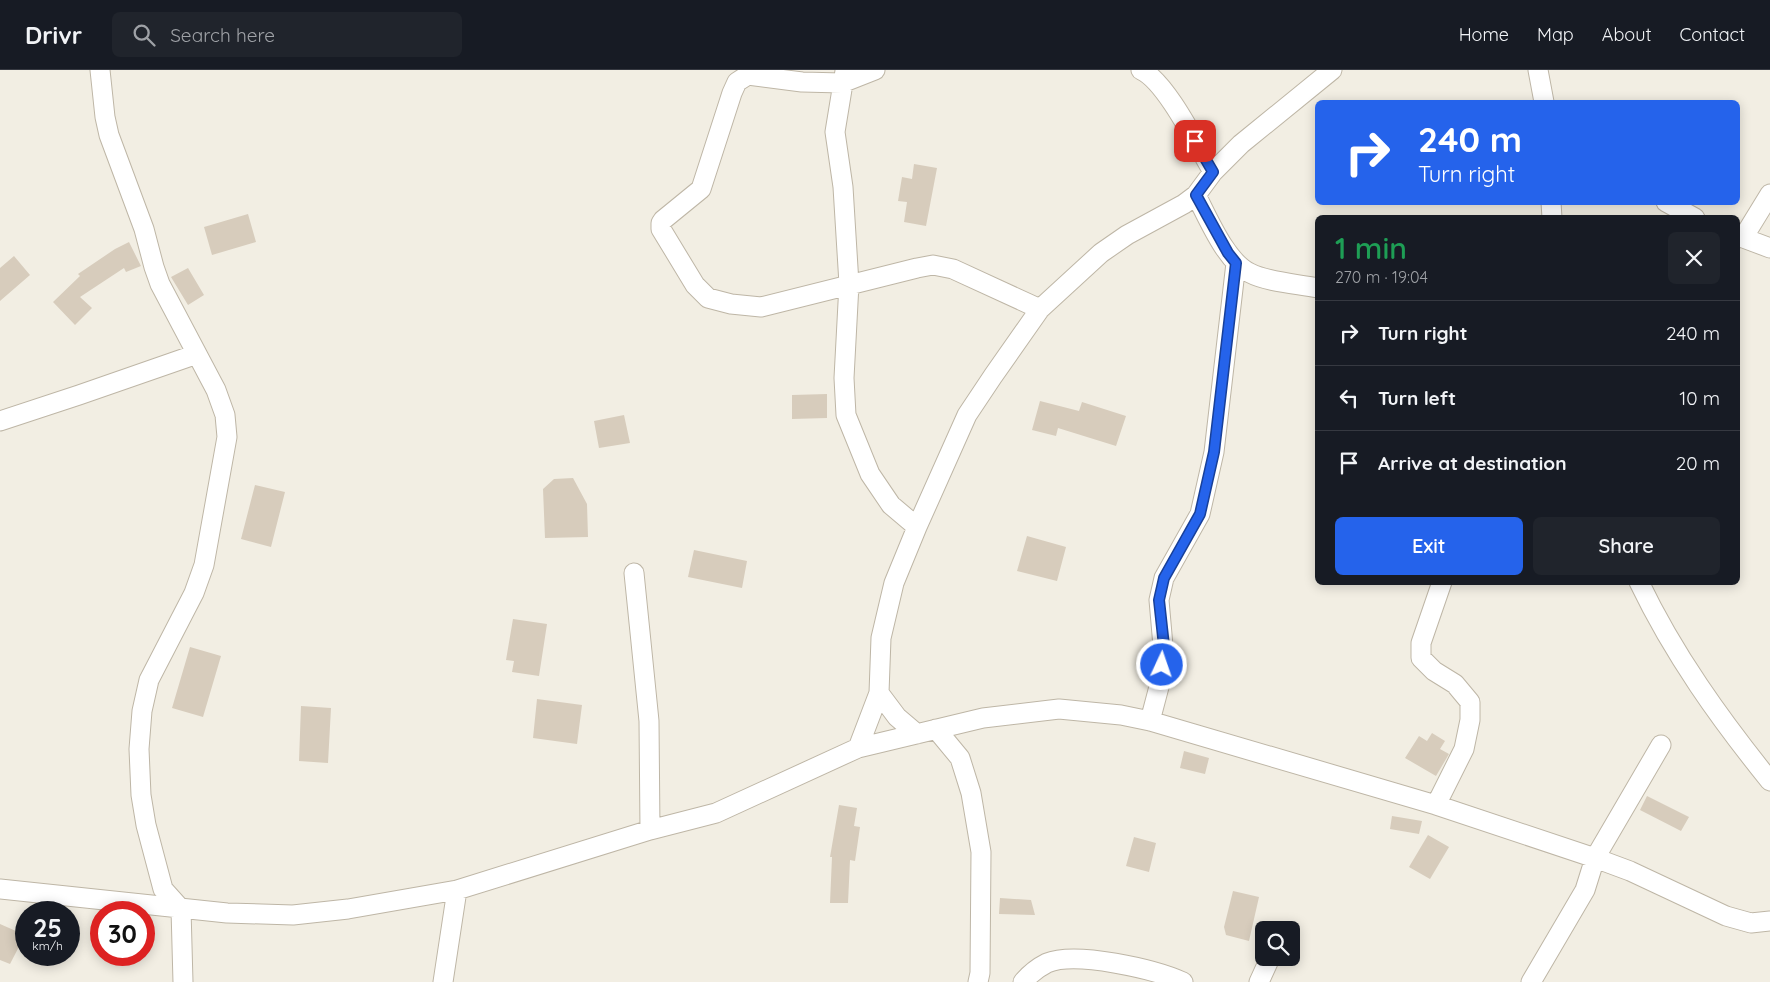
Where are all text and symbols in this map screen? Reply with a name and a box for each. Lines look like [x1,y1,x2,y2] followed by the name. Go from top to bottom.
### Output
[112,12,462,57] search box
[25,20,82,50] text: Drivr
[130,21,158,49] icon: search
[170,23,275,47] text: Search here
[1459,23,1509,46] text: Home
[1537,23,1574,46] text: Map
[1602,23,1652,46] text: About
[1680,23,1745,46] text: Contact
[1418,117,1522,161] text: 240 m
[1174,120,1216,162] pin
[1335,120,1400,185] icon: right
[1181,127,1209,155] icon: arrive
[1418,160,1515,188] text: Turn right
[1335,229,1407,267] text: 1 min
[1668,232,1720,284] button: close
[1335,267,1428,287] text: 270 m · 19:04
[1335,319,1363,347] icon: right
[1378,321,1467,345] text: Turn right
[1666,321,1720,345] text: 240 m
[1335,384,1363,412] icon: left
[1378,386,1456,410] text: Turn left
[1679,386,1720,410] text: 10 m
[1335,449,1363,477] icon: arrive
[1378,451,1567,475] text: Arrive at destination
[1676,451,1720,475] text: 20 m
[1335,517,1523,575] button: Exit
[1533,517,1720,575] button: Share
[1135,638,1187,690] position arrow
[90,901,155,966] speed limit sign: 30
[33,912,62,943] text: 25
[1255,921,1300,966] map controls
[1255,921,1300,966] button: search
[32,938,63,953] text: km/h

